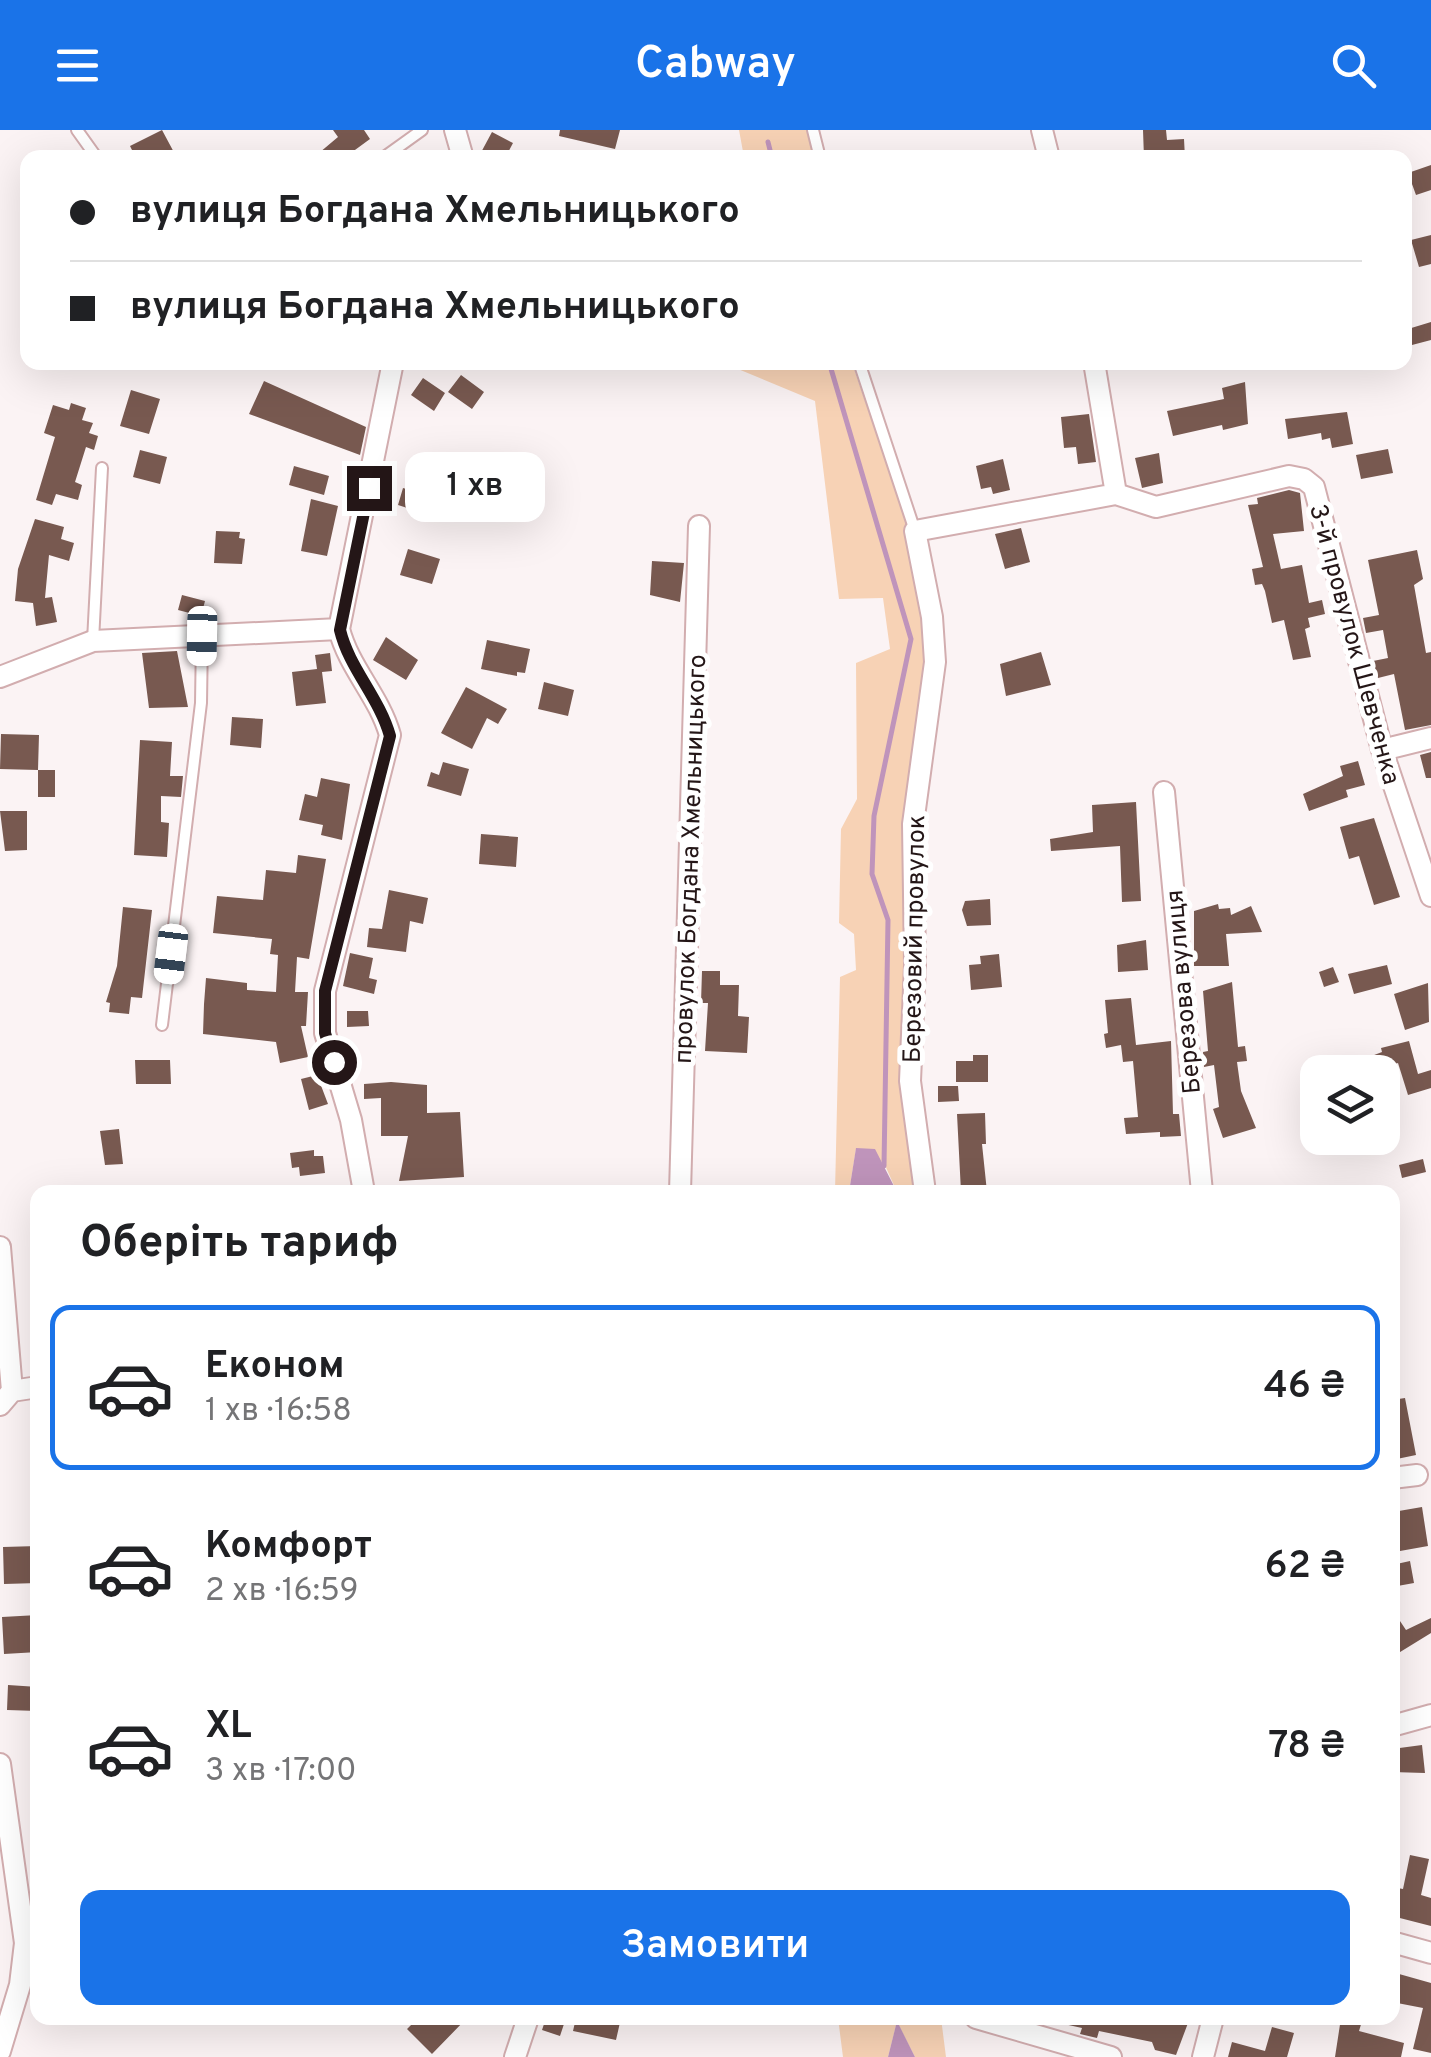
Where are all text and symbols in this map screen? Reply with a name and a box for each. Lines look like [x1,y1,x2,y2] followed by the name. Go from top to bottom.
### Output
[635,37,796,94] text: Cabway
[50,38,105,93] icon: menu
[1326,38,1381,93] icon: search
[130,188,740,237] text: вулиця Богдана Хмельницького
[130,284,740,333] text: вулиця Богдана Хмельницького
[404,453,544,523] callout: 1 хв
[347,466,392,511] route end
[447,467,503,507] text: 1 хв
[1300,501,1406,789] street label: 3-й провулок Шевченка
[186,606,218,666] car
[669,654,715,1064] street label: провулок Богдана Хмельницького
[898,815,934,1064] street label: Березовий провулок
[1160,888,1210,1095] street label: Березова вулиця
[152,922,190,986] car
[312,1040,357,1085] route start
[1300,1055,1400,1155] map controls
[1300,1055,1400,1155] button: layers
[80,1216,398,1273] text: Оберіть тариф
[85,1343,175,1433] icon: car
[205,1343,344,1392] text: Економ
[1264,1363,1345,1412] text: 46 ₴
[205,1392,352,1432] text: 1 хв · 16:58
[85,1523,175,1613] icon: car
[205,1523,372,1572] text: Комфорт
[1265,1543,1345,1592] text: 62 ₴
[205,1572,359,1612] text: 2 хв · 16:59
[85,1703,175,1793] icon: car
[205,1703,252,1752] text: XL
[1268,1723,1345,1772] text: 78 ₴
[205,1752,357,1792] text: 3 хв · 17:00
[80,1890,1350,2005] button: Замовити

